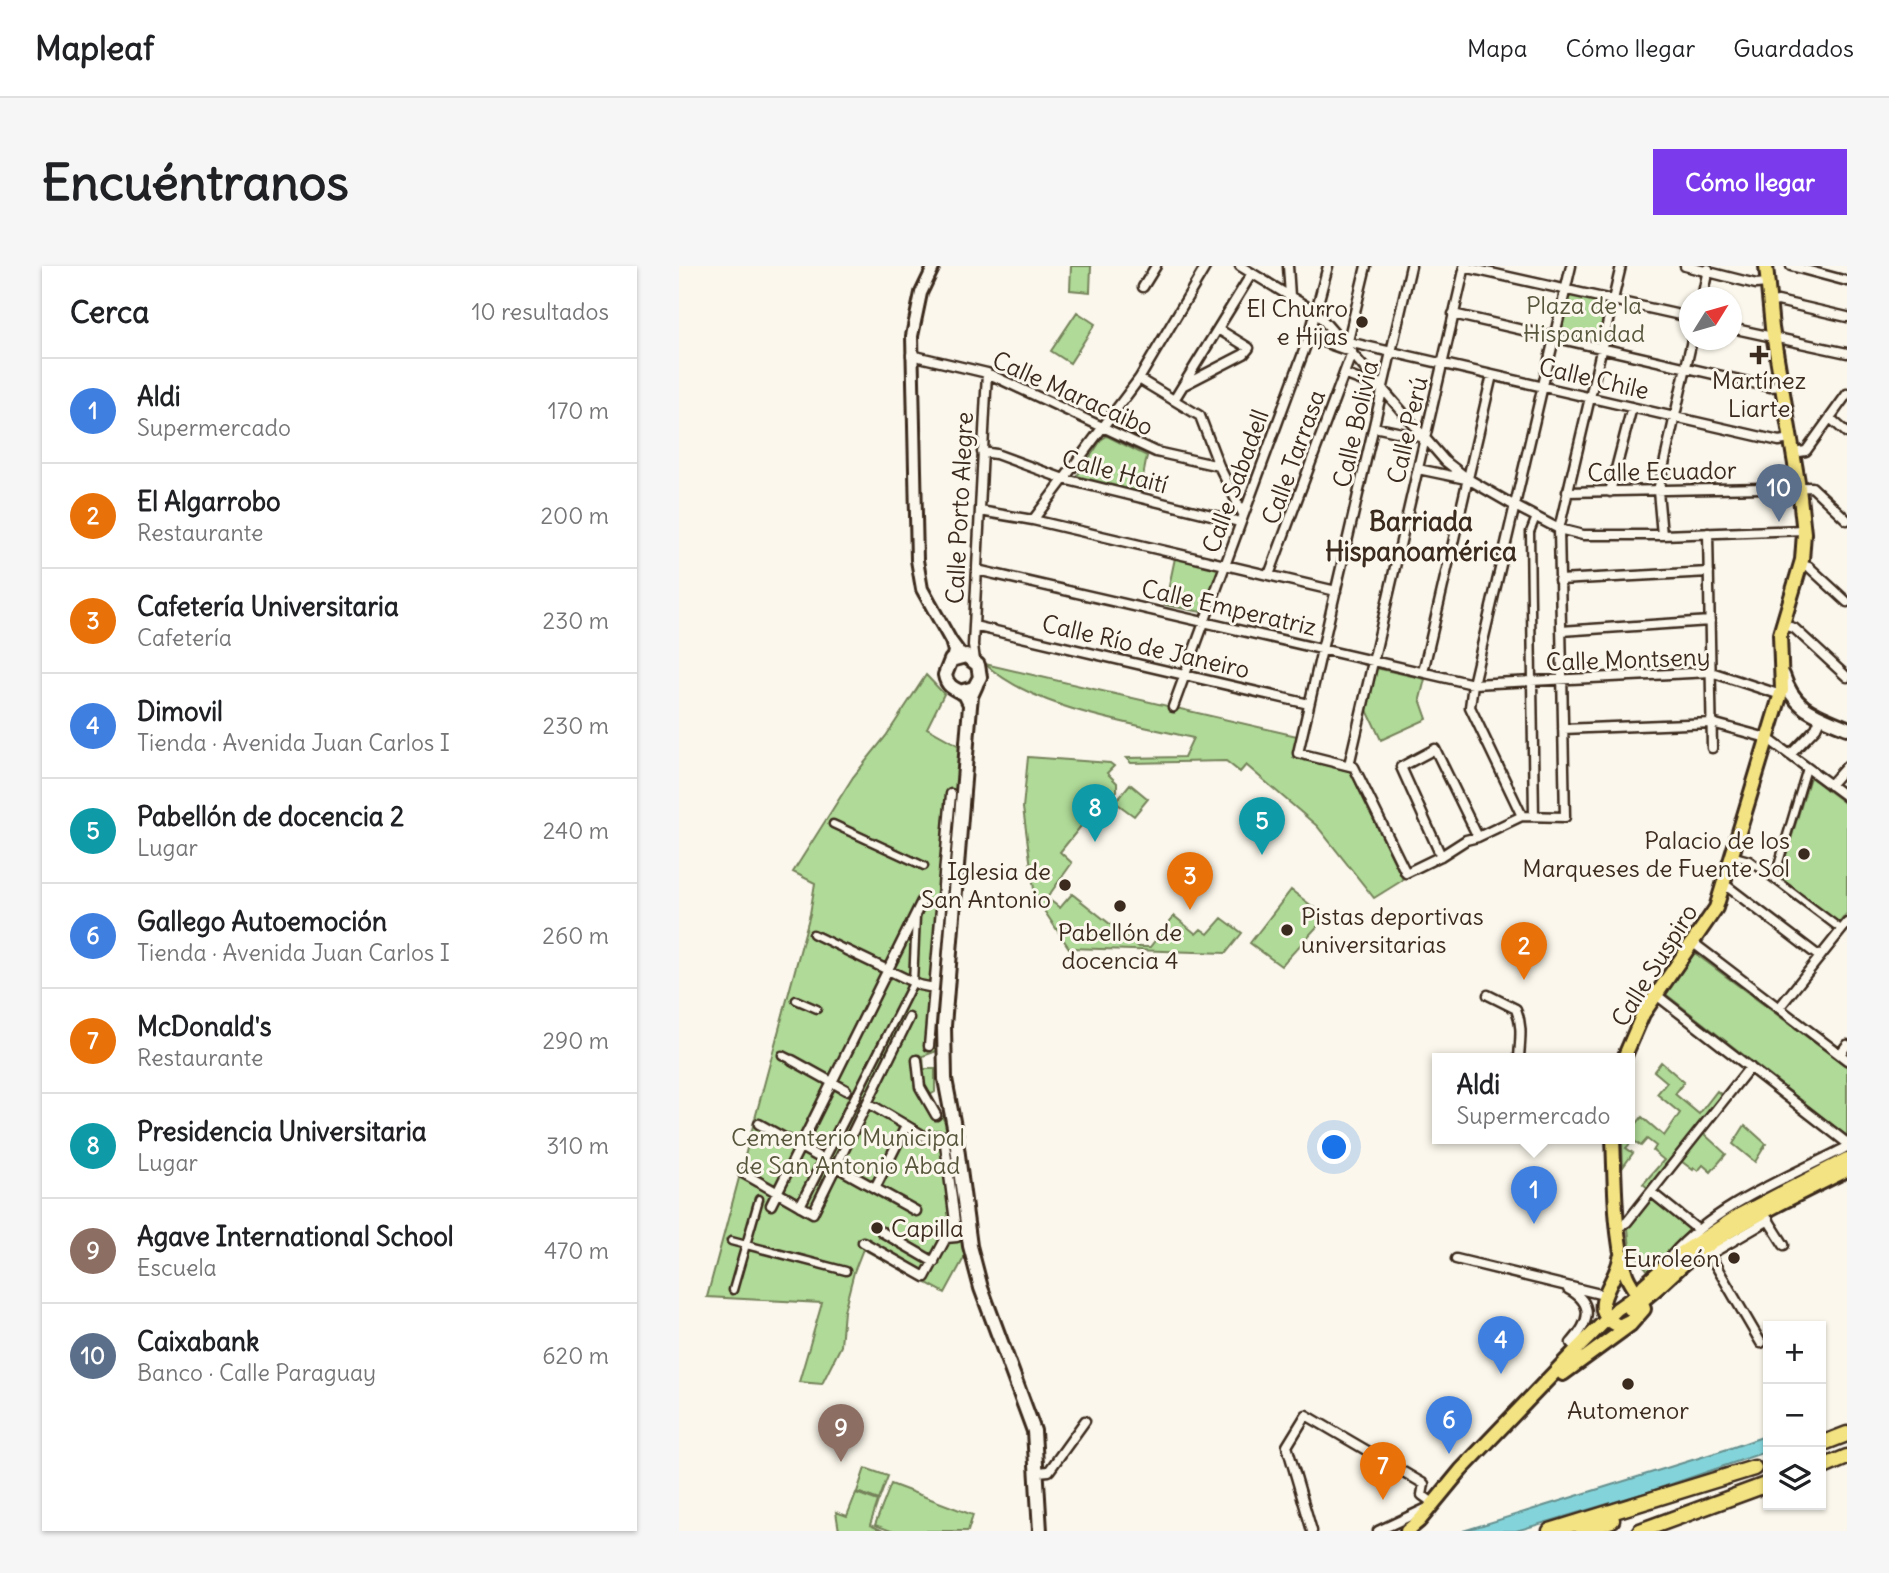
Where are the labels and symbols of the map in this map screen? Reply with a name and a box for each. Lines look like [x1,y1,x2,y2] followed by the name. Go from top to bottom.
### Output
[1679,287,1742,350] north arrow
[1523,290,1645,348] park label: Plaza de la Hispanidad
[1246,293,1348,351] place label: El Churro e Hijas
[1354,314,1370,330] marker: El Churro e Hijas
[988,344,1158,442] street label: Calle Maracaibo
[1751,347,1767,363] marker: Martínez Liarte
[1536,351,1652,405] street label: Calle Chile
[1326,358,1384,490] street label: Calle Bolivia
[1712,365,1806,423] place label: Martínez Liarte
[1380,374,1434,486] street label: Calle Perú
[1255,386,1331,528] street label: Calle Tarrasa
[1195,405,1275,557] street label: Calle Sabadell
[939,411,979,605] street label: Calle Porto Alegre
[1059,442,1171,500] street label: Calle Haití
[1587,455,1737,487] street label: Calle Ecuador
[1756,464,1802,522] pin: 10
[1325,505,1517,568] district label: Barriada Hispanoamérica
[1139,572,1319,642] street label: Calle Emperatriz
[1039,608,1253,684] street label: Calle Río de Janeiro
[1545,641,1711,677] street label: Calle Montseny
[1072,784,1118,842] pin: 8
[1239,797,1285,855] pin: 5
[1522,825,1790,883] place label: Palacio de los Marqueses de Fuente Sol
[1796,846,1812,862] marker: Palacio de los Marqueses de Fuente Sol
[1167,852,1213,910] pin: 3
[921,856,1051,914] place label: Iglesia de San Antonio
[1057,877,1073,893] marker: Iglesia de San Antonio
[1112,898,1128,914] marker: Pabellón de docencia 4
[1604,898,1704,1032] street label: Calle Suspiro
[1301,901,1484,959] place label: Pistas deportivas universitarias
[1058,917,1182,975] place label: Pabellón de docencia 4
[1279,922,1295,938] marker: Pistas deportivas universitarias
[1501,922,1547,980] pin: 2
[731,1122,965,1180] park label: Cementerio Municipal de San Antonio Abad
[1317,1130,1351,1164] your location
[1511,1166,1557,1224] pin: 1
[891,1213,964,1243] place label: Capilla
[869,1220,885,1236] marker: Capilla
[1624,1243,1720,1273] place label: Euroleón
[1726,1250,1742,1266] marker: Euroleón
[1478,1316,1524,1374] pin: 4
[1620,1376,1636,1392] marker: Automenor
[1567,1395,1689,1425] place label: Automenor
[1426,1396,1472,1454] pin: 6
[818,1404,864,1462] pin: 9
[1360,1442,1406,1500] pin: 7

